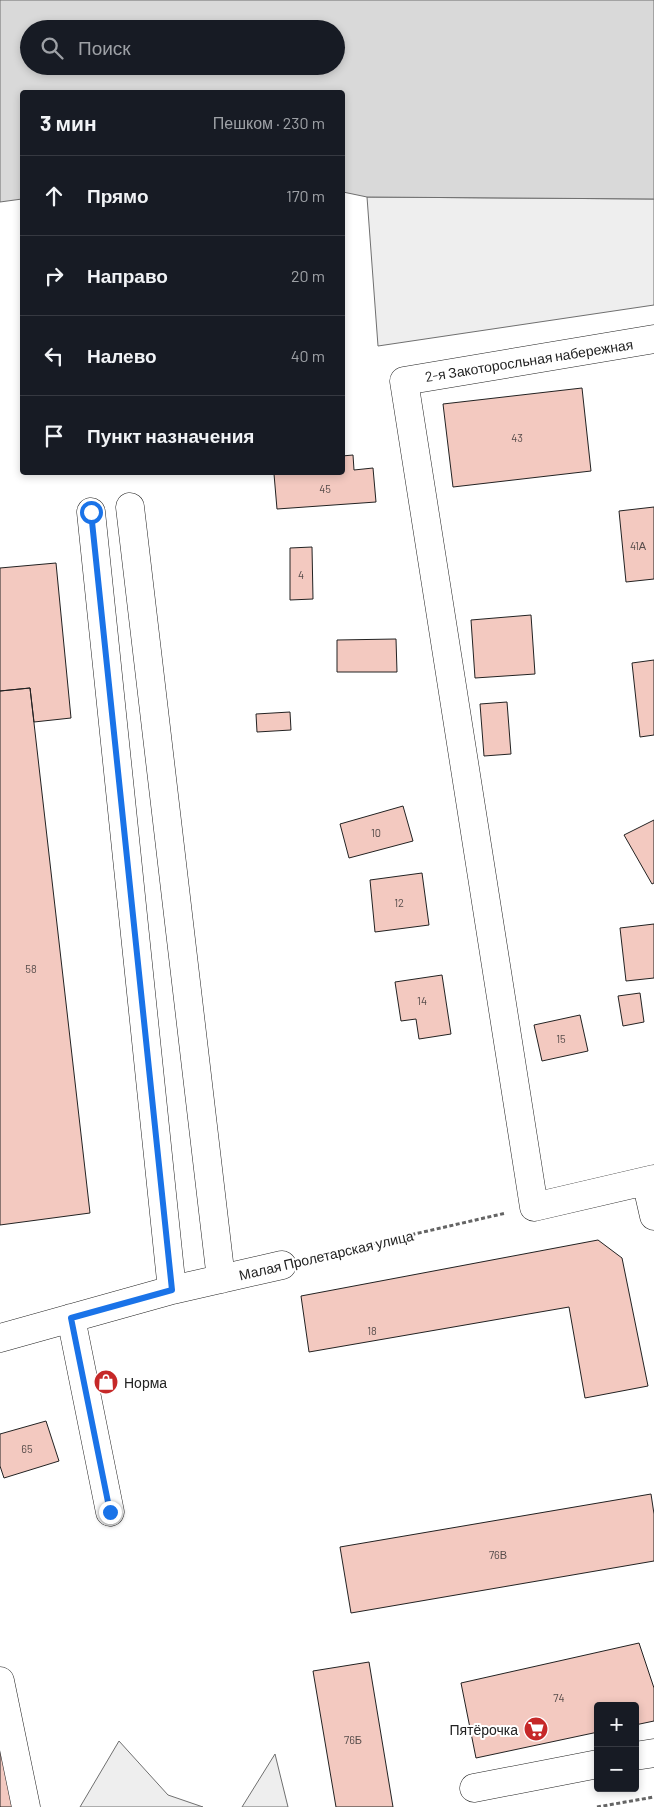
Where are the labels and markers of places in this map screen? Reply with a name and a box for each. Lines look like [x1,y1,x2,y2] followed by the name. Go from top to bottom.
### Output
[93,1369,119,1395] shop icon: Норма
[124,1374,167,1391] place label: Норма
[523,1716,549,1742] supermarket icon: Пятёрочка
[449,1721,518,1738] place label: Пятёрочка

